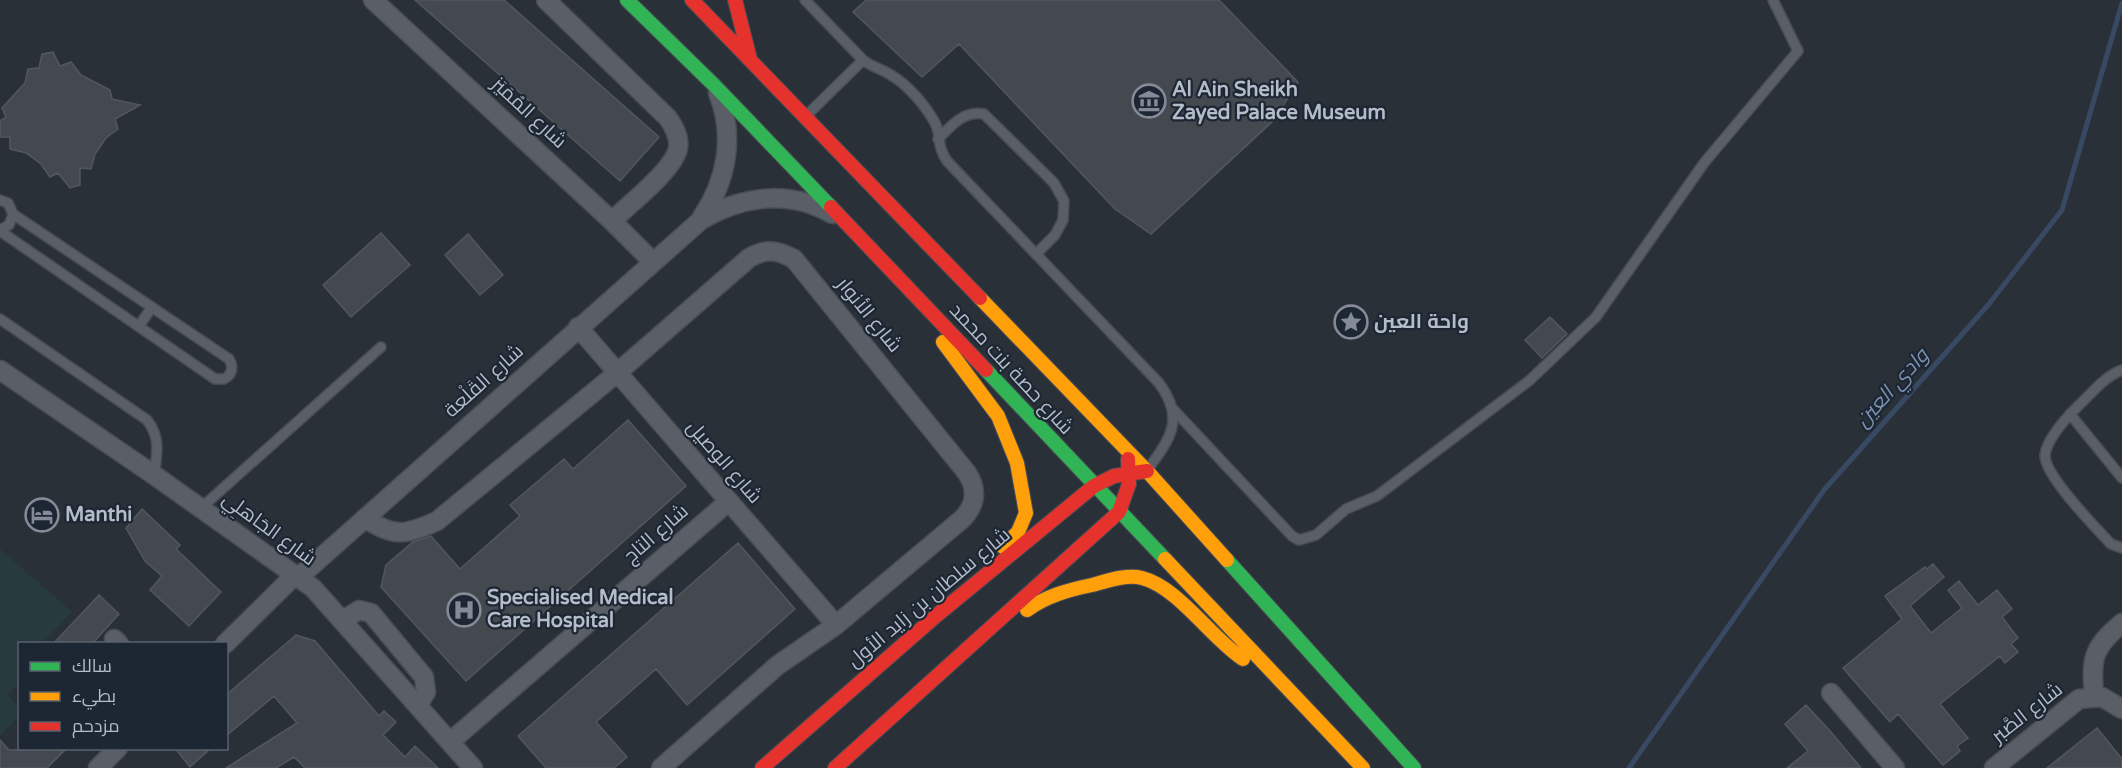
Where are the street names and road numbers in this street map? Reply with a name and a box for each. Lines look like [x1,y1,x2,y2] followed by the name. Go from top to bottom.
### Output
[485,72,571,154] street label: شارع المُمَيَز
[830,272,907,358] street label: شارع الأنوار
[943,298,1078,440] street label: شارع حصة بنت محمد
[438,338,529,423] street label: شارع القَلْعة
[681,415,767,509] street label: شارع الوصيل
[216,487,320,573] street label: شارع الجَاهلِي
[619,499,694,569] street label: شارع التاج
[843,523,1016,674] street label: شارع سلطان بن زايد الأول
[1986,678,2068,750] street label: شارع الصَّبر

